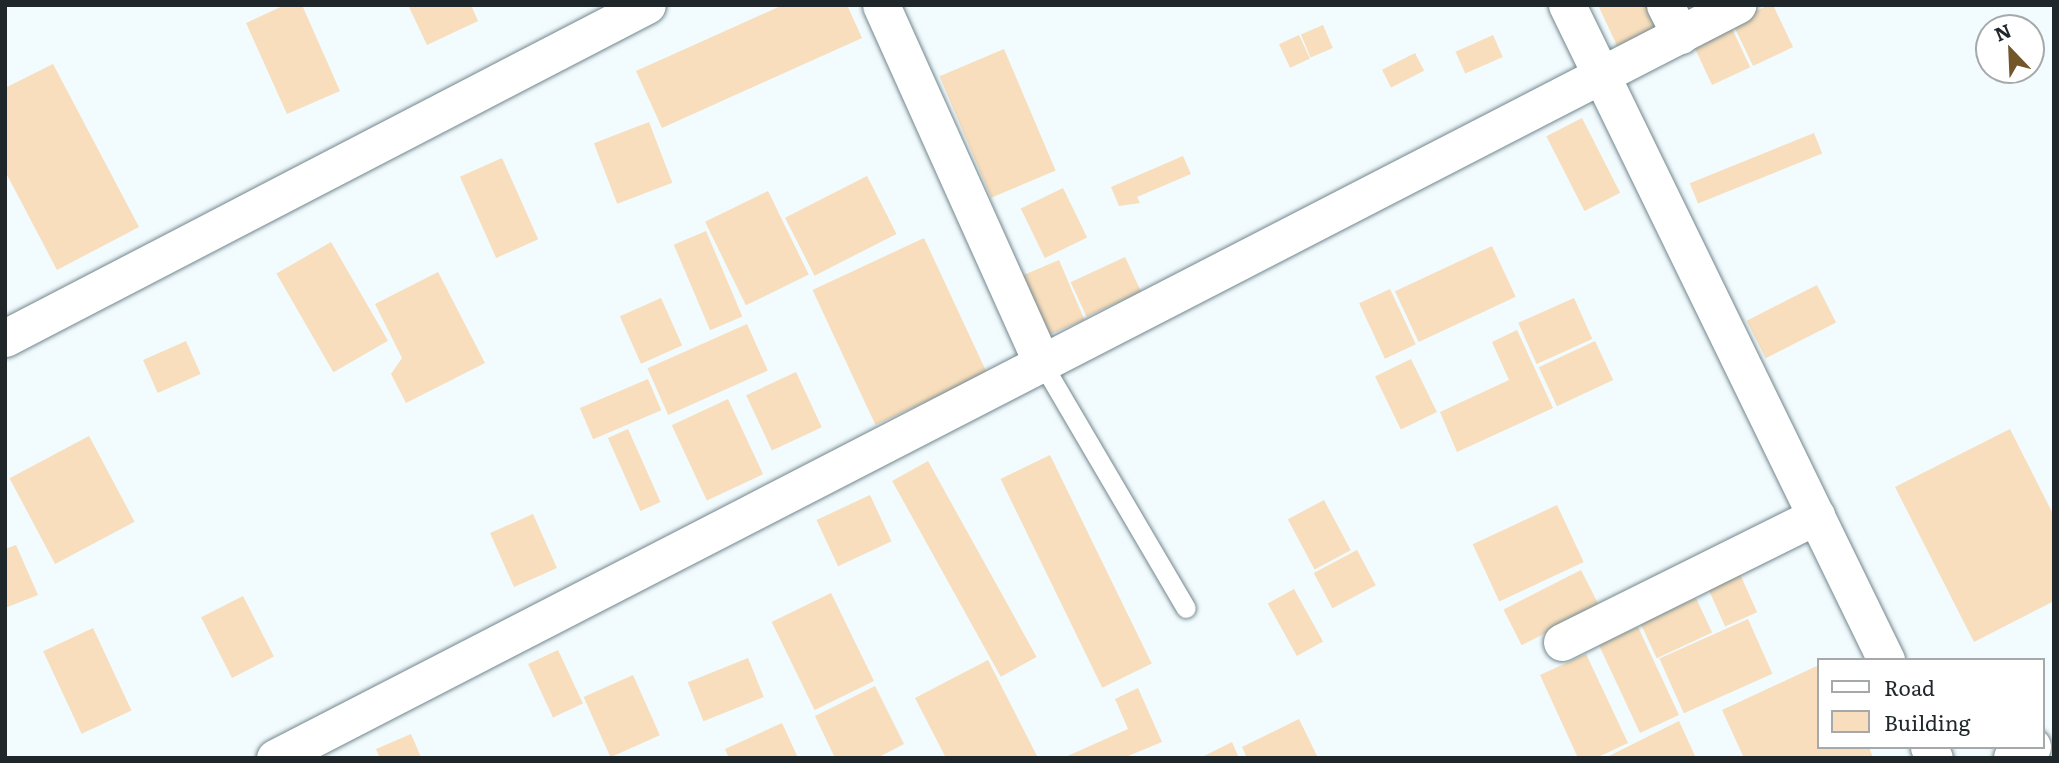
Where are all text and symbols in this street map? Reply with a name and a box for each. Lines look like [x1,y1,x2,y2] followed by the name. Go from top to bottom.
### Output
[1975,14,2045,84] north arrow
[1990,16,2015,48] text: N
[1818,658,2045,749] legend
[1884,671,1935,702] text: Road
[1884,706,1970,737] text: Building

